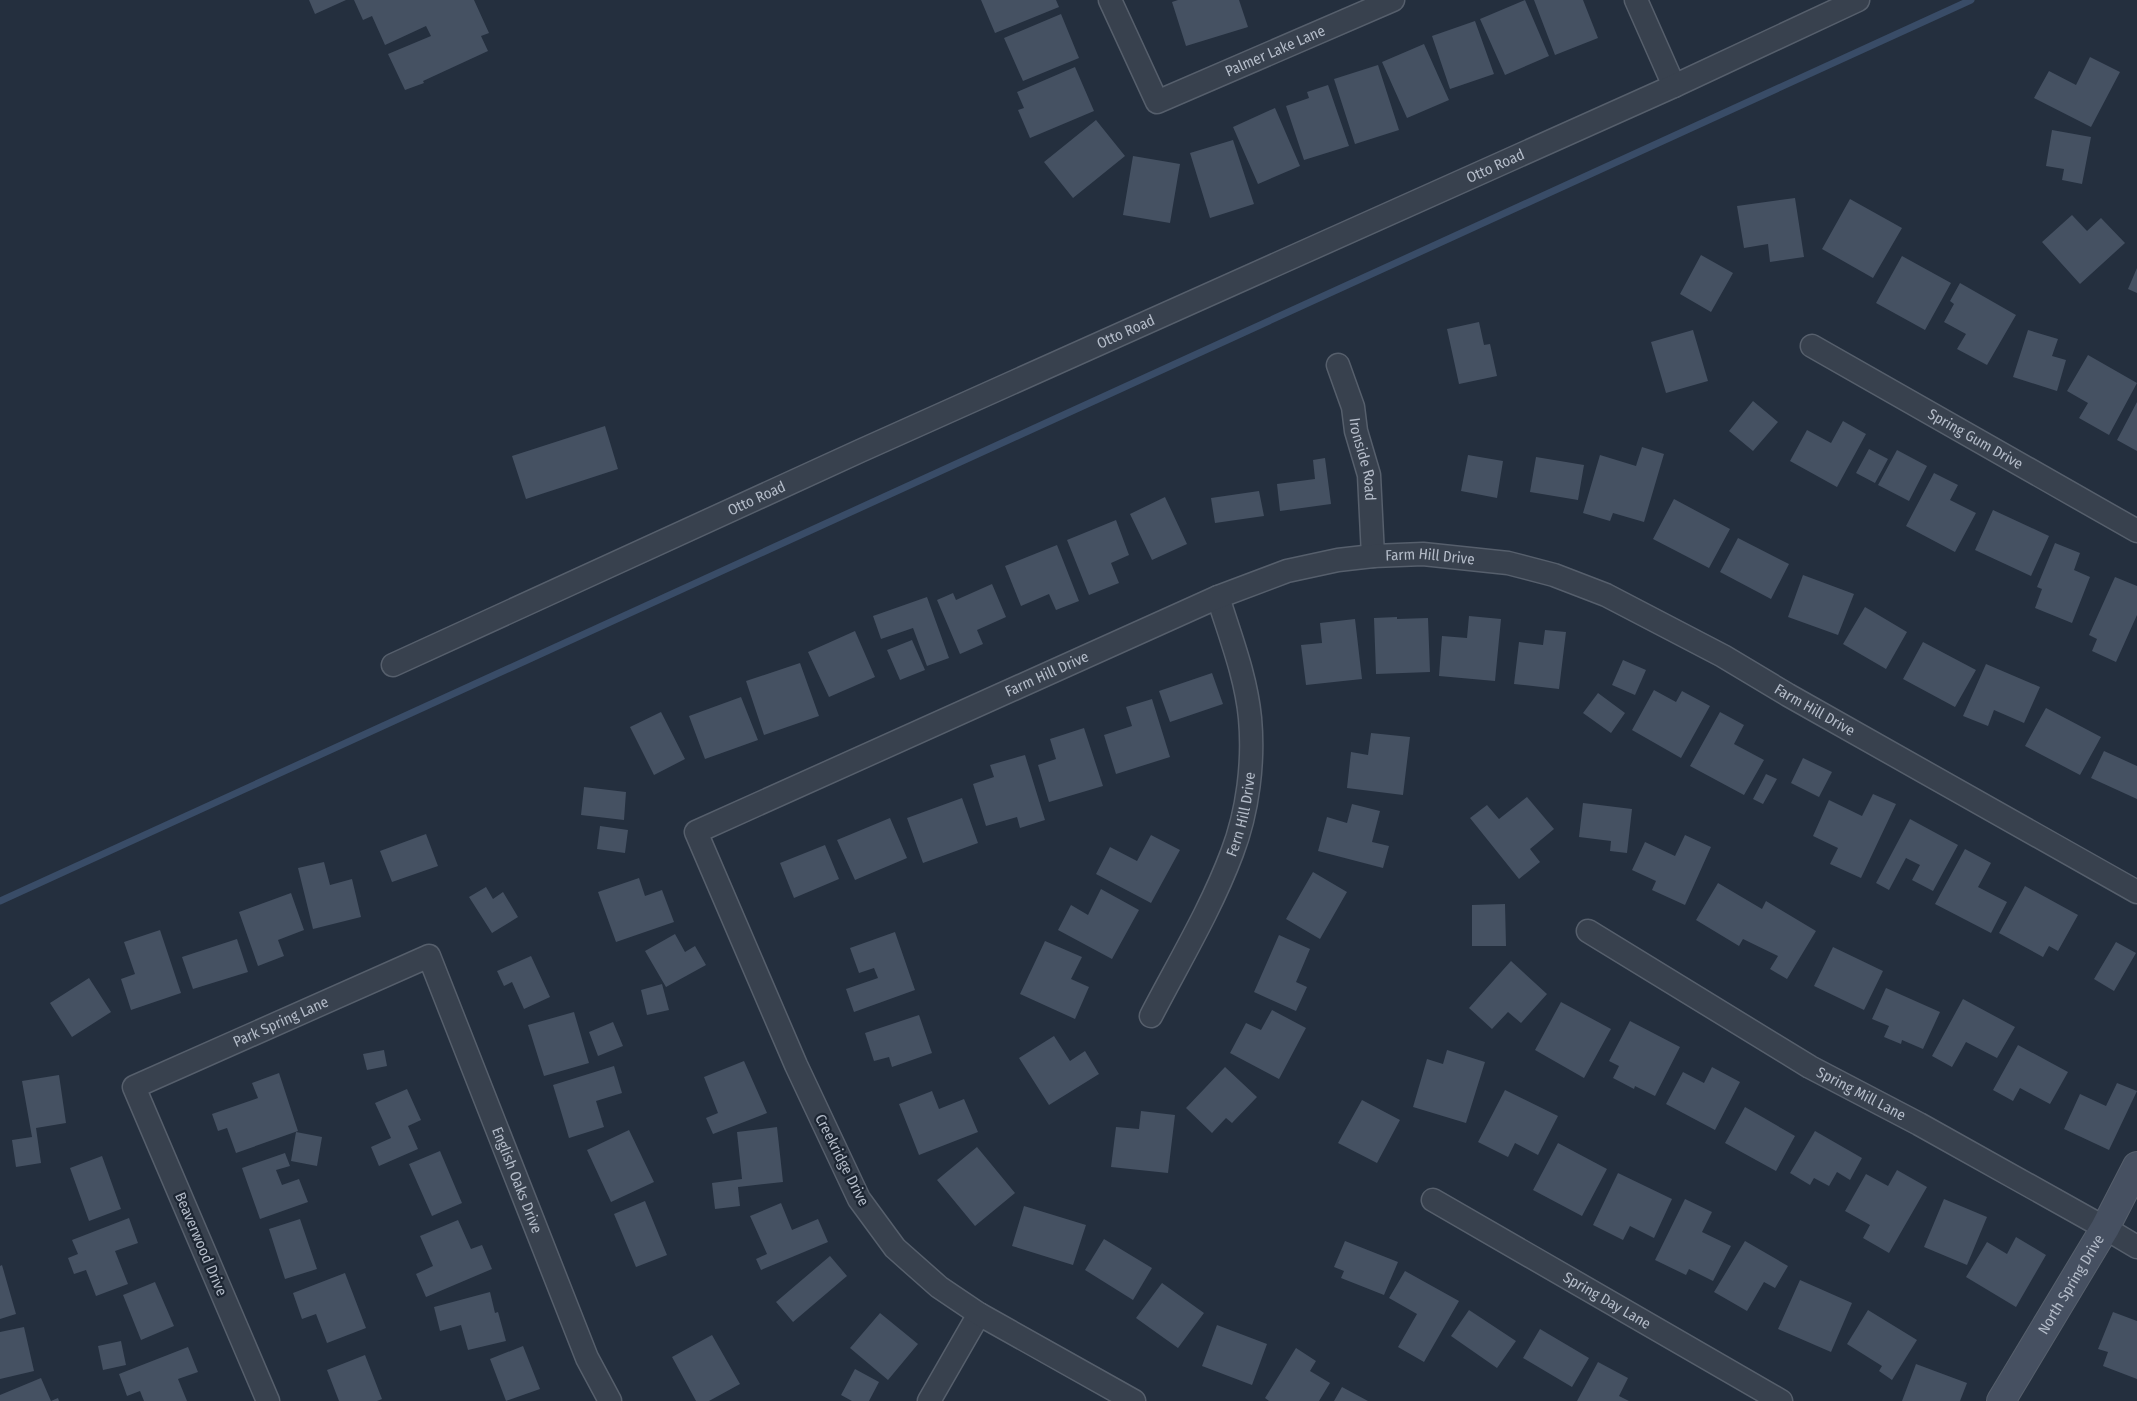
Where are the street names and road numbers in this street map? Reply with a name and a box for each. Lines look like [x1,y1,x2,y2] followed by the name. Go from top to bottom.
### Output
[1222,21,1328,80] street label: Palmer Lake Lane
[1464,145,1527,187] street label: Otto Road
[1094,311,1158,353] street label: Otto Road
[1925,405,2026,473] street label: Spring Gum Drive
[1345,417,1379,501] street label: Ironside Road
[725,477,788,519] street label: Otto Road
[1385,545,1476,568] street label: Farm Hill Drive
[1002,647,1091,701] street label: Farm Hill Drive
[1771,680,1858,740] street label: Farm Hill Drive
[1222,771,1259,859] street label: Fern Hill Drive
[230,993,331,1051] street label: Park Spring Lane
[1813,1063,1909,1124] street label: Spring Mill Lane
[811,1111,873,1209] street label: Creekridge Drive
[488,1124,546,1236] street label: English Oaks Drive
[171,1189,231,1299] street label: Beaverwood Drive
[2034,1231,2108,1338] street label: North Spring Drive
[1560,1268,1654,1333] street label: Spring Day Lane

